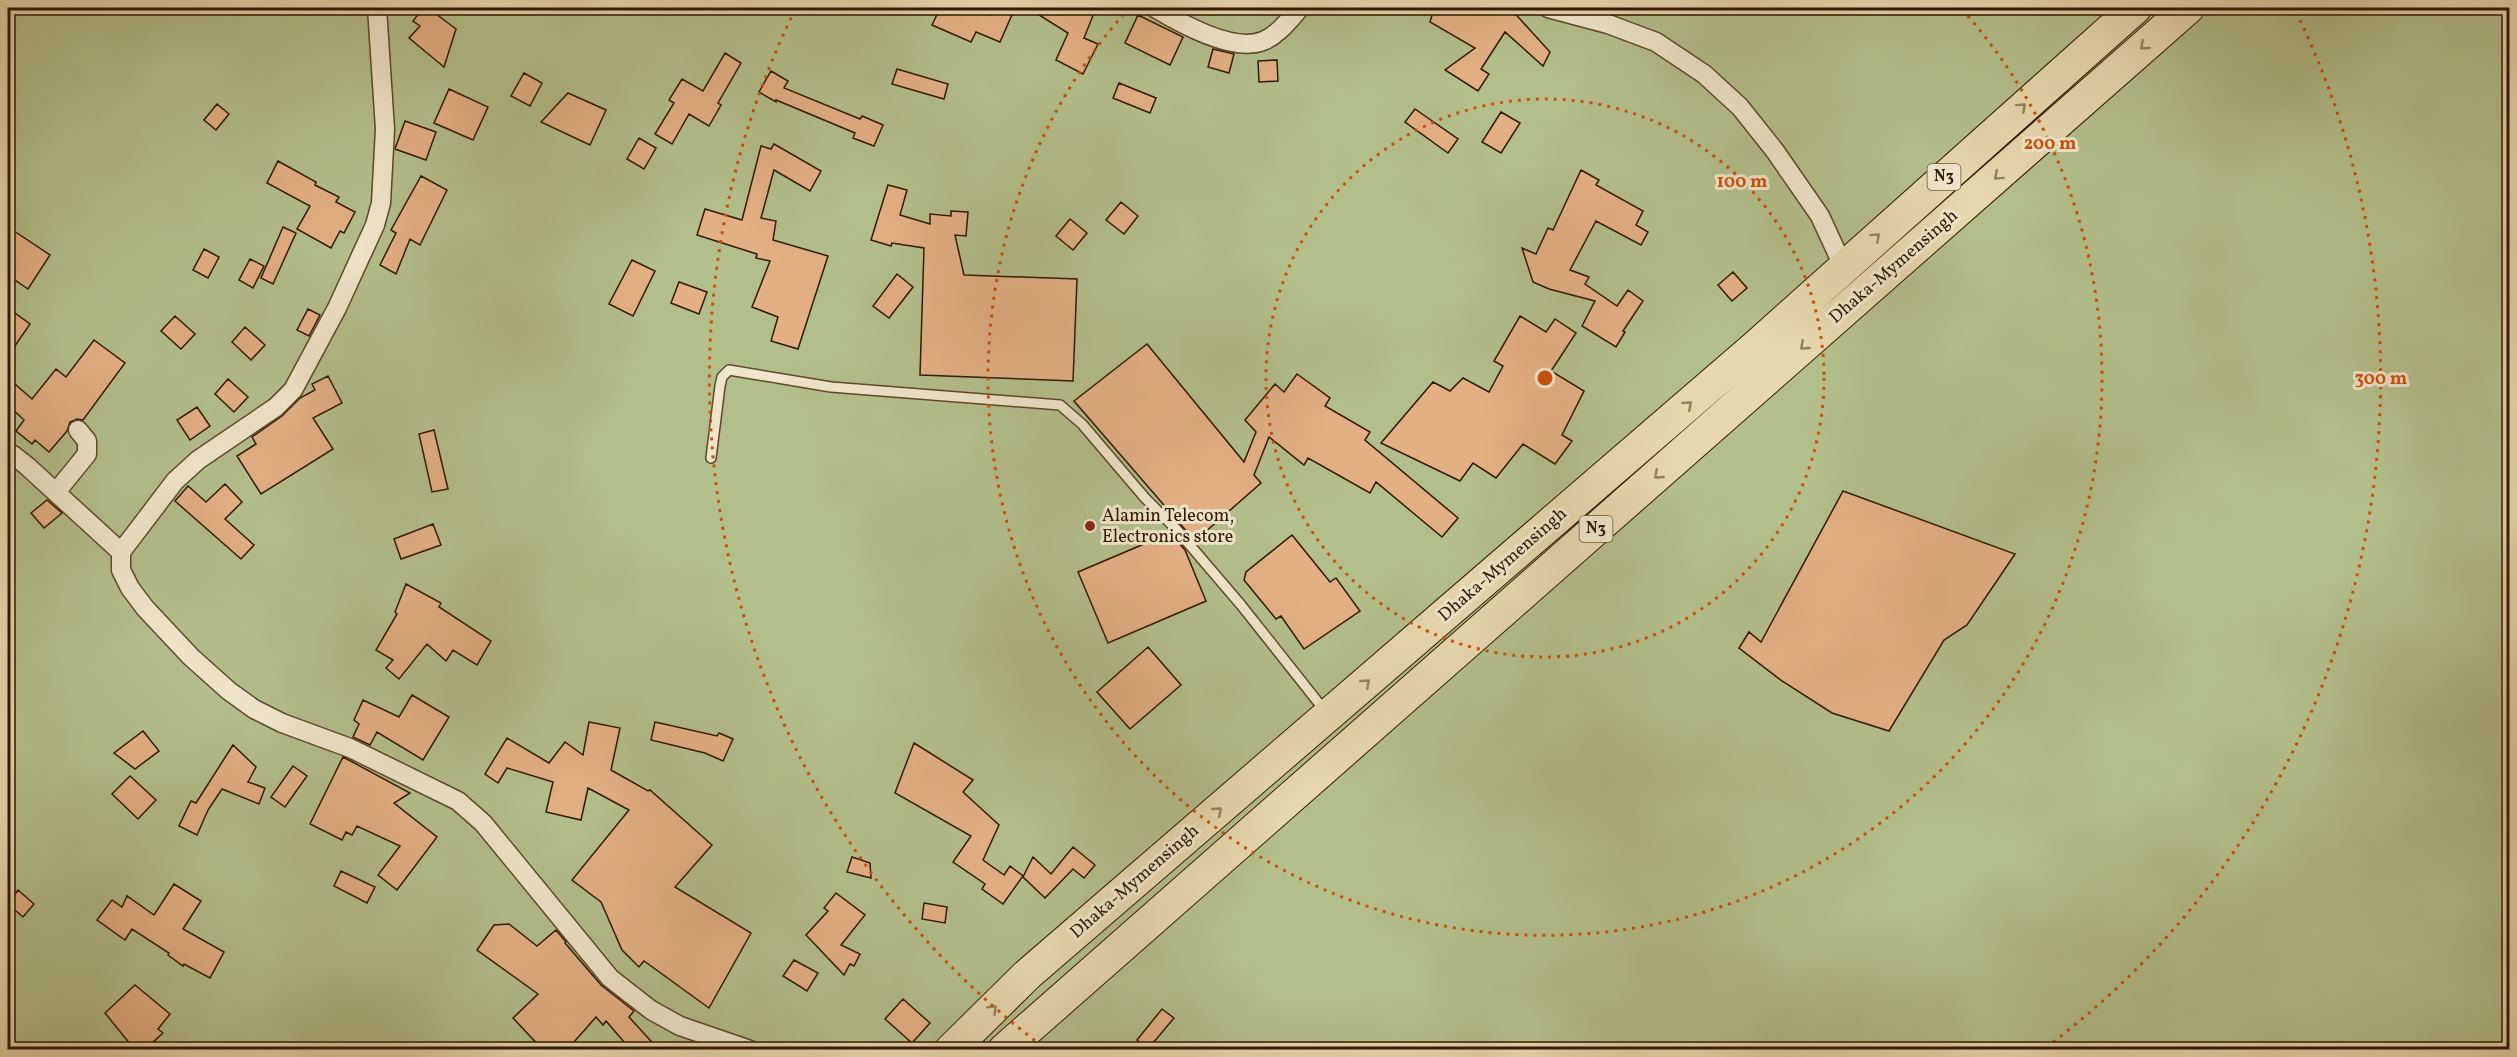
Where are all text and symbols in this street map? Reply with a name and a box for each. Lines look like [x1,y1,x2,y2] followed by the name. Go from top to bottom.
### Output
[2140,39,2151,50] one-way arrow
[2015,103,2026,114] one-way arrow
[2024,132,2076,157] text: 200 m
[1928,164,1960,190] road number: N3
[1994,169,2005,180] one-way arrow
[1717,170,1767,195] text: 100 m
[1824,204,1964,330] street label: Dhaka-Mymensingh
[1869,233,1880,244] one-way arrow
[1800,339,1811,350] one-way arrow
[2355,367,2407,392] text: 300 m
[1535,368,1555,388] centre of rings
[1681,401,1692,412] one-way arrow
[1654,468,1665,479] one-way arrow
[1433,502,1573,628] street label: Dhaka-Mymensingh
[1102,504,1234,550] place label: Alamin Telecom, Electronics store
[1580,516,1612,542] road number: N3
[1083,519,1097,533] marker: Alamin Telecom, Electronics store
[1359,679,1370,690] one-way arrow
[1211,807,1222,818] one-way arrow
[1065,819,1205,945] street label: Dhaka-Mymensingh
[986,1005,997,1016] one-way arrow

